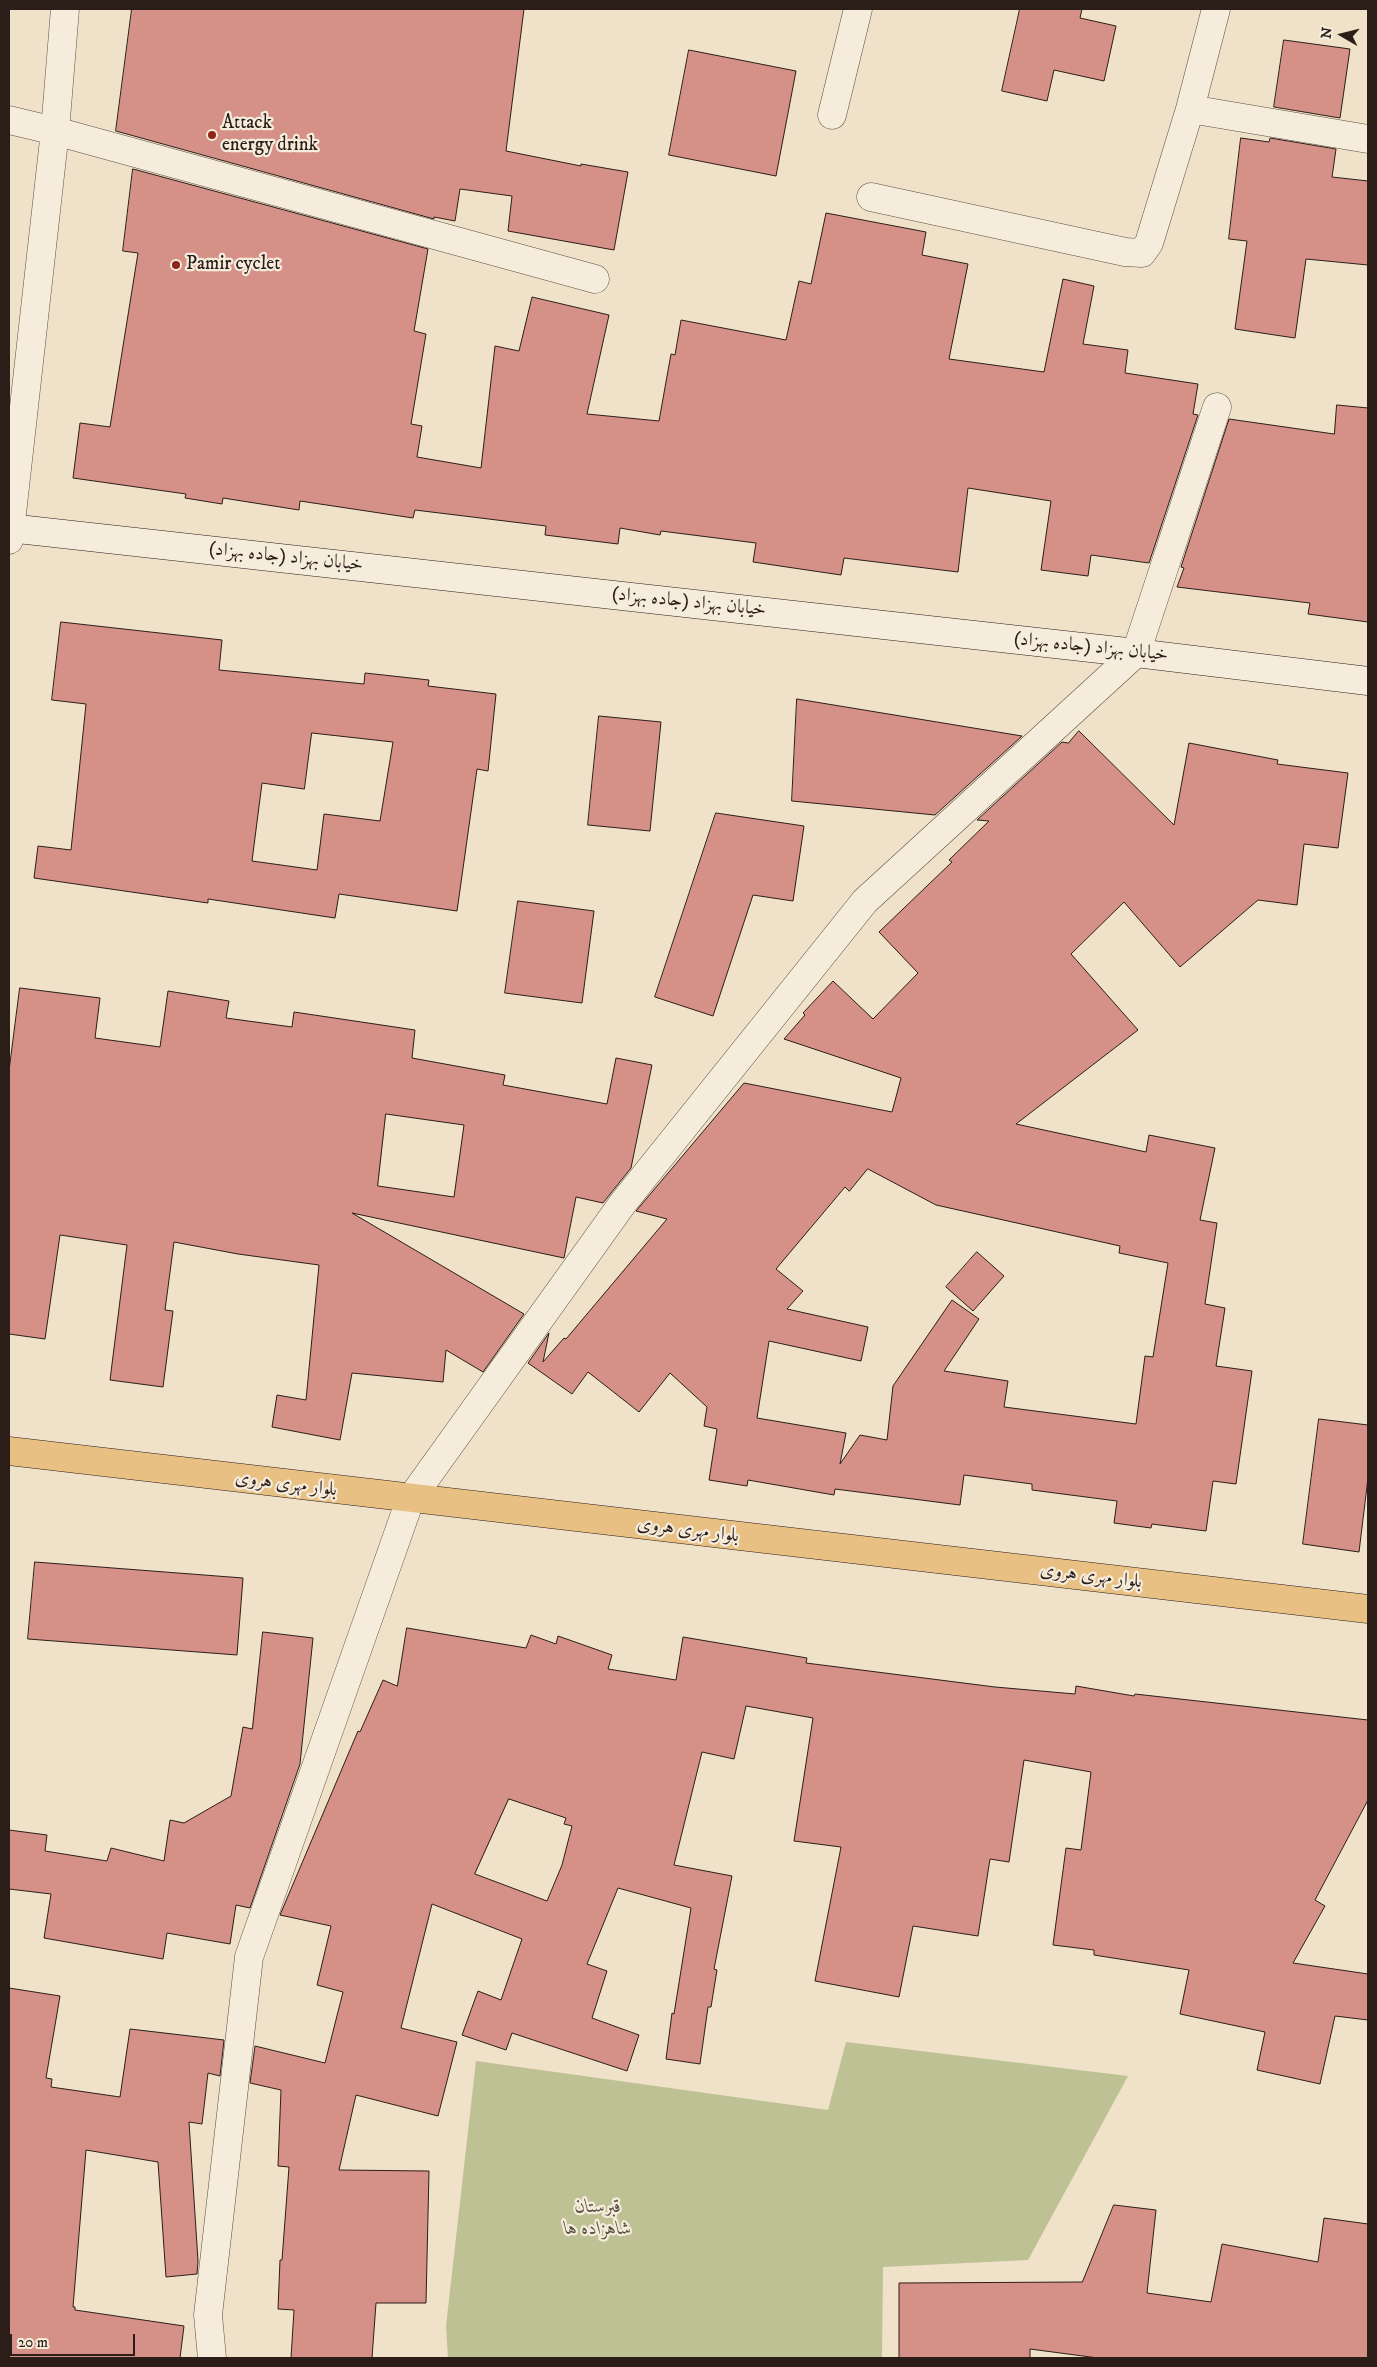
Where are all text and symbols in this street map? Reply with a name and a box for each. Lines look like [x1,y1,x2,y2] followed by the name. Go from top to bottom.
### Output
[1317,10,1367,60] north arrow
[1317,26,1337,40] text: N
[222,113,318,157] place label: Attack energy drink
[206,129,218,141] marker: Attack energy drink
[186,254,280,276] place label: Pamir cyclet
[170,259,182,271] marker: Pamir cyclet
[208,539,364,577] street label: خیابان بهزاد (جاده بهزاد)
[611,584,767,622] street label: خیابان بهزاد (جاده بهزاد)
[1013,629,1169,667] street label: خیابان بهزاد (جاده بهزاد)
[234,1467,338,1503] street label: بلوار مهری هروی
[636,1513,740,1549] street label: بلوار مهری هروی
[1039,1559,1143,1595] street label: بلوار مهری هروی
[564,2197,632,2241] park label: قبرستان شاهزاده ها
[12,2324,138,2356] scale bar
[18,2333,48,2352] text: 20 m

